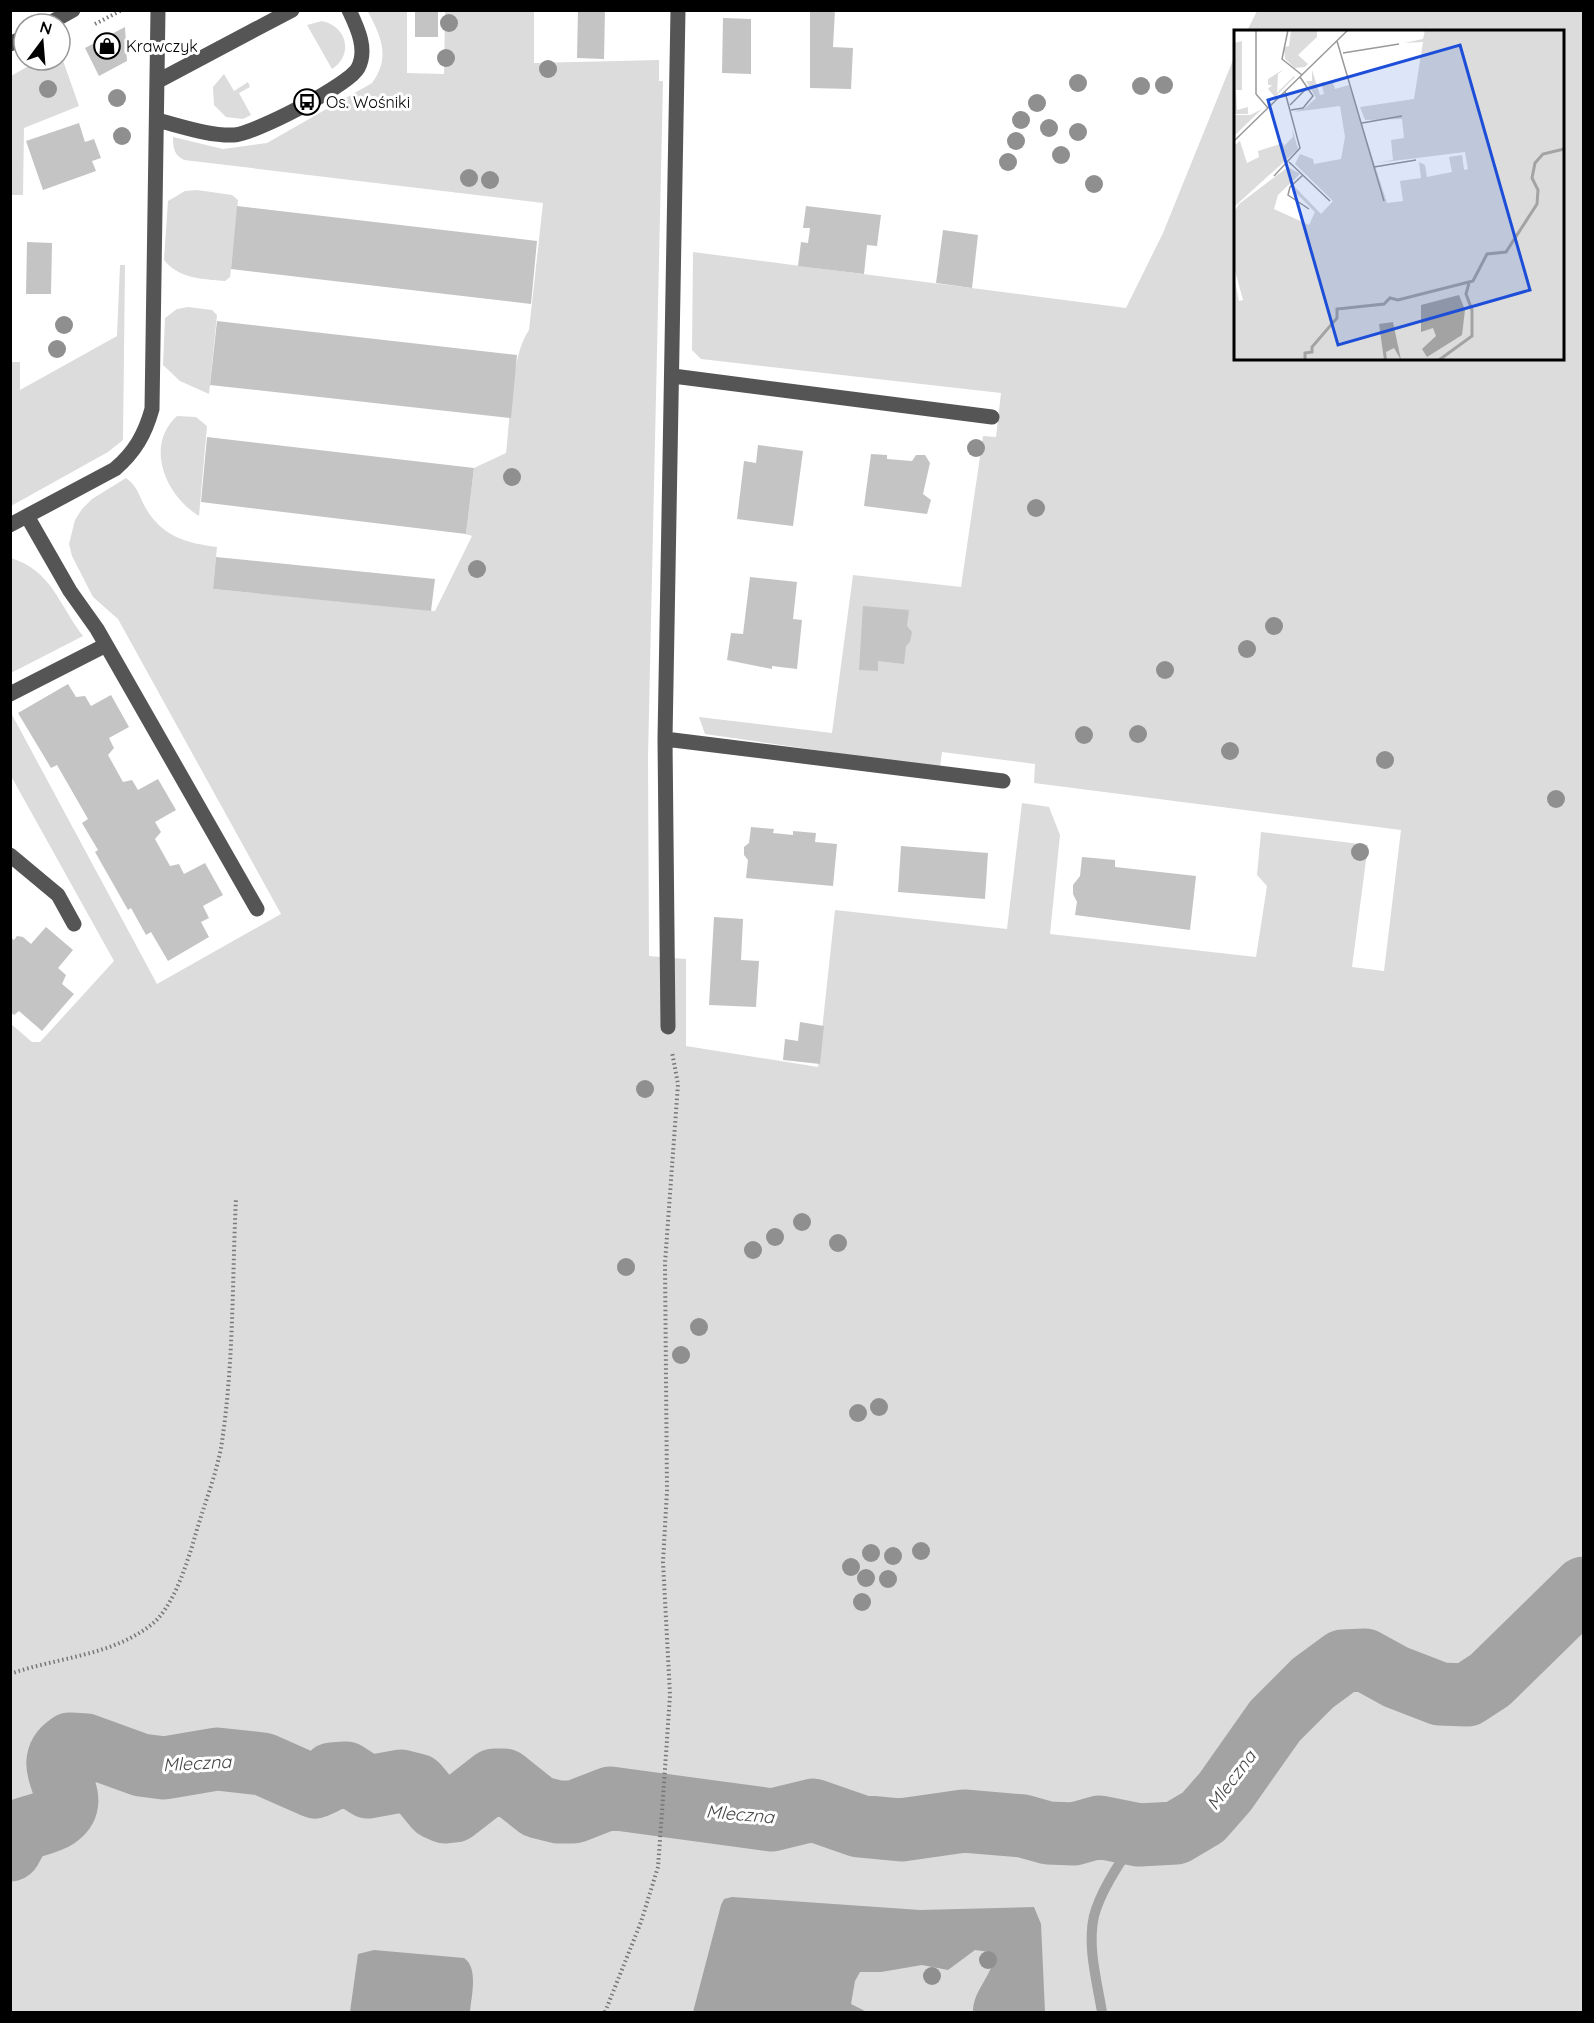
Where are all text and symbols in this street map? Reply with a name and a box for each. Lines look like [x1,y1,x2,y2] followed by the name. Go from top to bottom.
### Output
[12,12,72,72] north arrow
[38,16,55,39] text: N
[1234,30,1564,360] inset map
[92,31,122,61] shop icon: Krawczyk
[126,36,198,56] place label: Krawczyk
[292,87,322,117] bus stop icon: Os. Wośniki
[326,92,410,112] place label: Os. Wośniki
[1201,1745,1261,1814] water label: Mleczna
[162,1750,233,1776] water label: Mleczna
[705,1800,776,1829] water label: Mleczna

